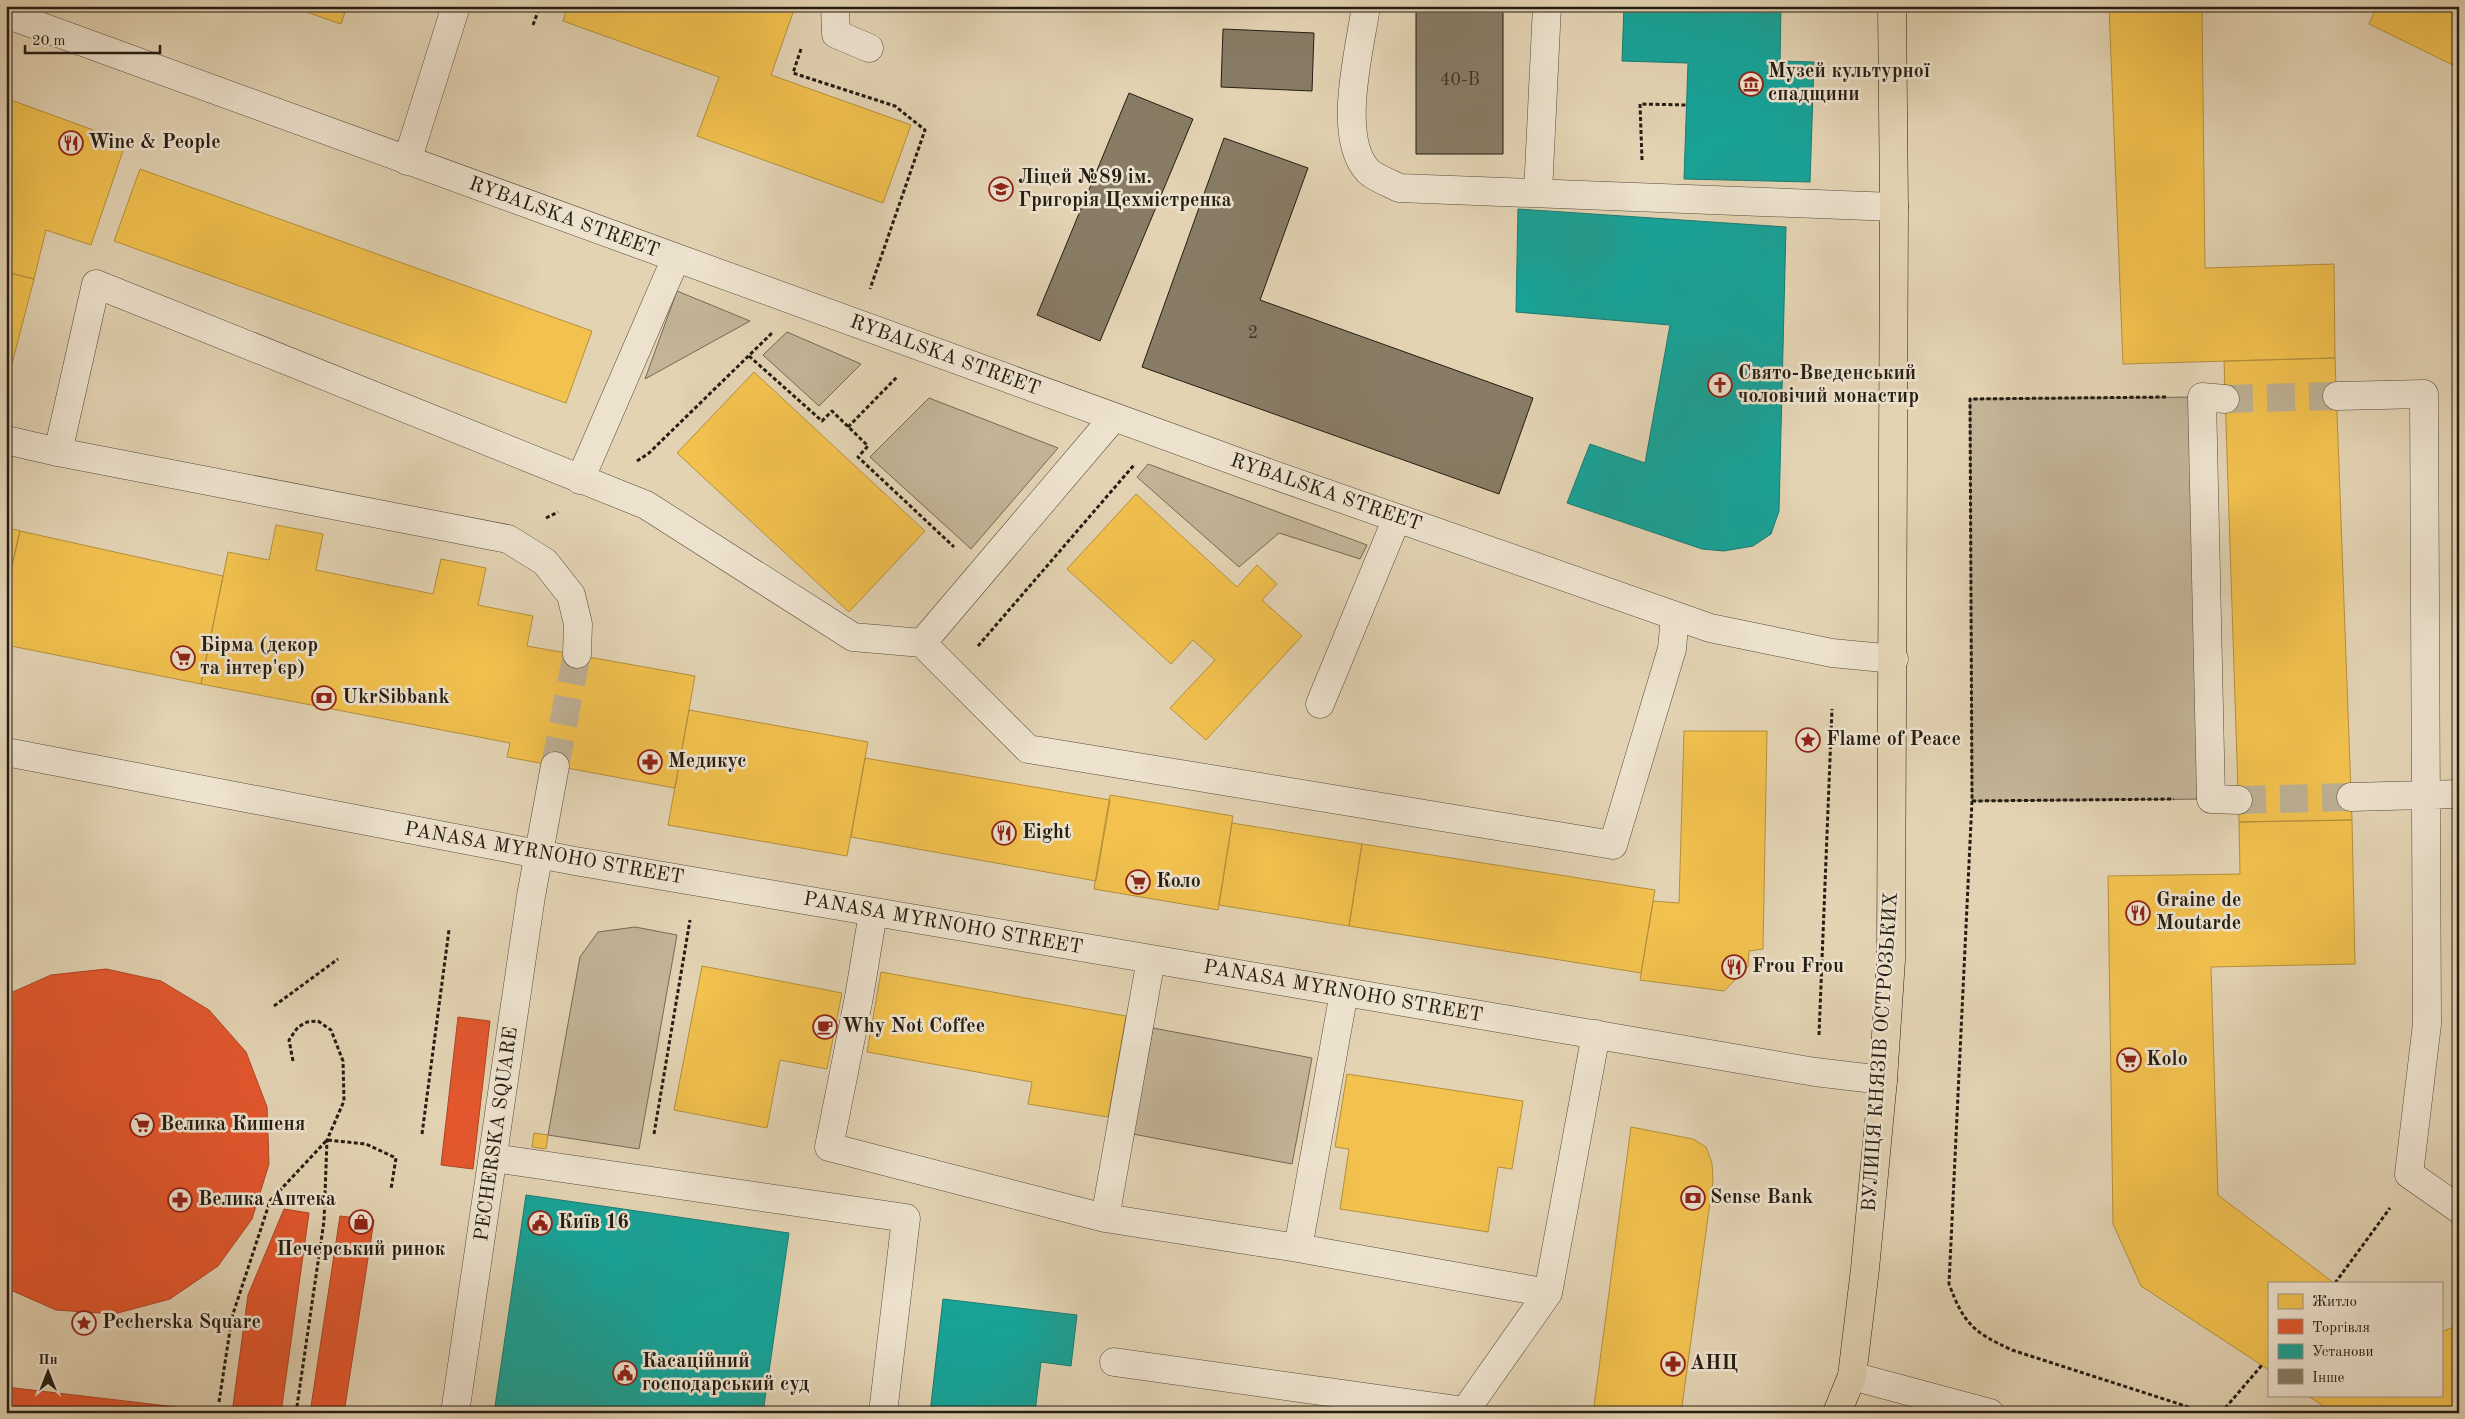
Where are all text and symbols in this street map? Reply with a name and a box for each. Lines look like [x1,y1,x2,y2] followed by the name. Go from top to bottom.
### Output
[25,22,160,54] scale bar
[32,34,66,49] text: 20 m
[1768,62,1930,105] place label: Музей культурної спадщини
[1440,71,1480,89] house number: 40-В
[1738,71,1764,97] museum icon: Музей культурної спадщини
[58,130,84,156] restaurant icon: Wine & People
[88,133,221,153] place label: Wine & People
[1018,168,1232,211] place label: Ліцей №89 ім. Григорія Цехмістренка
[466,174,662,262] street label: RYBALSKA STREET
[988,176,1014,202] school or university icon: Ліцей №89 ім. Григорія Цехмістренка
[847,312,1043,400] street label: RYBALSKA STREET
[1248,324,1258,342] house number: 2
[1738,364,1919,407] place label: Свято-Введенський чоловічий монастир
[1707,372,1733,398] church icon: Свято-Введенський чоловічий монастир
[1228,451,1424,535] street label: RYBALSKA STREET
[200,635,318,679] place label: Бірма (декор та інтер'єр)
[170,645,196,671] supermarket icon: Бірма (декор та інтер'єр)
[311,685,337,711] bank icon: UkrSibbank
[342,688,450,708] place label: UkrSibbank
[1795,727,1821,753] place icon: Flame of Peace
[1826,730,1961,750] place label: Flame of Peace
[637,749,663,775] pharmacy icon: Медикус
[668,752,747,772] place label: Медикус
[403,820,685,888] street label: PANASA MYRNOHO STREET
[991,820,1017,846] restaurant icon: Eight
[1022,823,1071,843] place label: Eight
[1125,869,1151,895] supermarket icon: Коло
[1156,872,1201,892] place label: Коло
[802,890,1084,958] street label: PANASA MYRNOHO STREET
[2156,891,2242,934] place label: Graine de Moutarde
[1860,892,1902,1212] street label: ВУЛИЦЯ КНЯЗІВ ОСТРОЗЬКИХ
[2125,900,2151,926] restaurant icon: Graine de Moutarde
[1721,954,1747,980] restaurant icon: Frou Frou
[1752,957,1844,977] place label: Frou Frou
[1202,958,1484,1026] street label: PANASA MYRNOHO STREET
[812,1014,838,1040] cafe icon: Why Not Coffee
[842,1017,985,1037] place label: Why Not Coffee
[472,1025,522,1243] street label: PECHERSKA SQUARE
[2116,1047,2142,1073] supermarket icon: Kolo
[2146,1050,2188,1070] place label: Kolo
[129,1112,155,1138] supermarket icon: Велика Кишеня
[160,1115,305,1135] place label: Велика Кишеня
[1680,1185,1706,1211] bank icon: Sense Bank
[167,1187,193,1213] pharmacy icon: Велика Аптека
[1710,1188,1813,1208] place label: Sense Bank
[198,1190,336,1210] place label: Велика Аптека
[348,1209,374,1235] shop icon: Печерський ринок
[527,1210,553,1236] public building icon: Київ 16
[558,1213,629,1233] place label: Київ 16
[277,1240,446,1260] place label: Печерський ринок
[2268,1282,2442,1396] legend
[2312,1295,2357,1310] text: Житло
[71,1310,97,1336] place icon: Pecherska Square
[102,1313,261,1333] place label: Pecherska Square
[2312,1321,2370,1336] text: Торгівля
[2312,1345,2374,1360] text: Установи
[22,1346,72,1396] north arrow
[1660,1351,1686,1377] pharmacy icon: АНЦ
[642,1352,809,1395] place label: Касаційний господарський суд
[38,1353,58,1367] text: Пн
[1690,1354,1738,1374] place label: АНЦ
[612,1360,638,1386] public building icon: Касаційний господарський суд
[2312,1371,2345,1386] text: Інше

